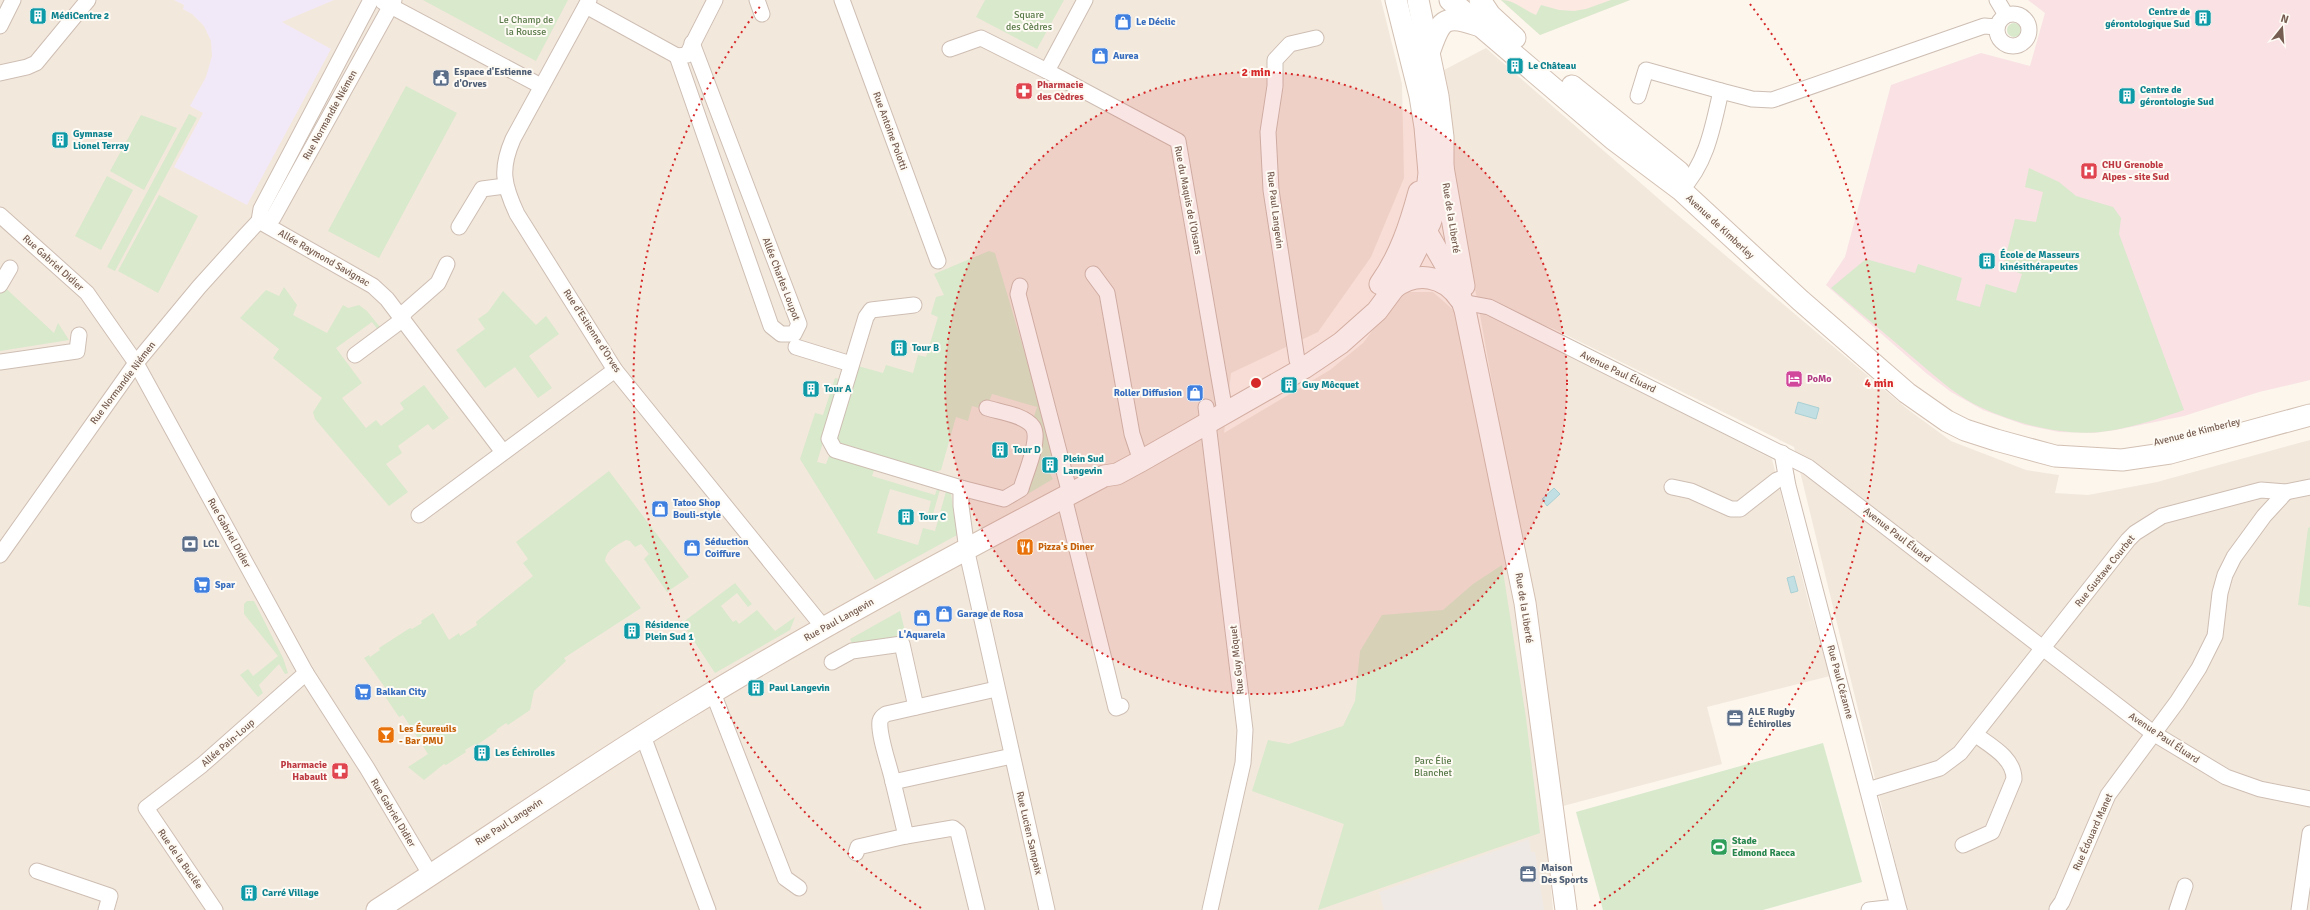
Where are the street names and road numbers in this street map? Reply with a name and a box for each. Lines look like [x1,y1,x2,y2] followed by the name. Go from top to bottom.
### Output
[300,68,360,162] street label: Rue Normandie Niémen
[870,90,910,172] street label: Rue Antoine Polotti
[1172,145,1205,256] street label: Rue du Maquis de l'Oisans
[1264,171,1286,249] street label: Rue Paul Langevin
[1439,182,1463,254] street label: Rue de la Liberté
[1683,192,1757,262] street label: Avenue de Kimberley
[276,227,372,289] street label: Allée Raymond Savignac
[20,233,86,294] street label: Rue Gabriel Didier
[760,236,803,323] street label: Allée Charles Loupot
[561,287,624,375] street label: Rue d'Estienne d'Orves
[88,339,158,427] street label: Rue Normandie Niémen
[1578,348,1658,395] street label: Avenue Paul Éluard
[2152,415,2242,449] street label: Avenue de Kimberley
[205,496,253,570] street label: Rue Gabriel Didier
[1861,504,1934,565] street label: Avenue Paul Éluard
[2072,532,2138,609] street label: Rue Gustave Courbet
[1512,572,1536,644] street label: Rue de la Liberté
[802,596,876,644] street label: Rue Paul Langevin
[1227,624,1247,695] street label: Rue Guy Môquet
[1824,644,1856,720] street label: Rue Paul Cézanne
[2126,709,2202,766] street label: Avenue Paul Éluard
[199,716,257,770] street label: Allée Pain-Loup
[368,777,418,850] street label: Rue Gabriel Didier
[1014,790,1045,876] street label: Rue Lucien Sampaix
[2070,791,2116,872] street label: Rue Édouard Manet
[473,796,545,848] street label: Rue Paul Langevin
[155,827,205,891] street label: Rue de la Buclée

